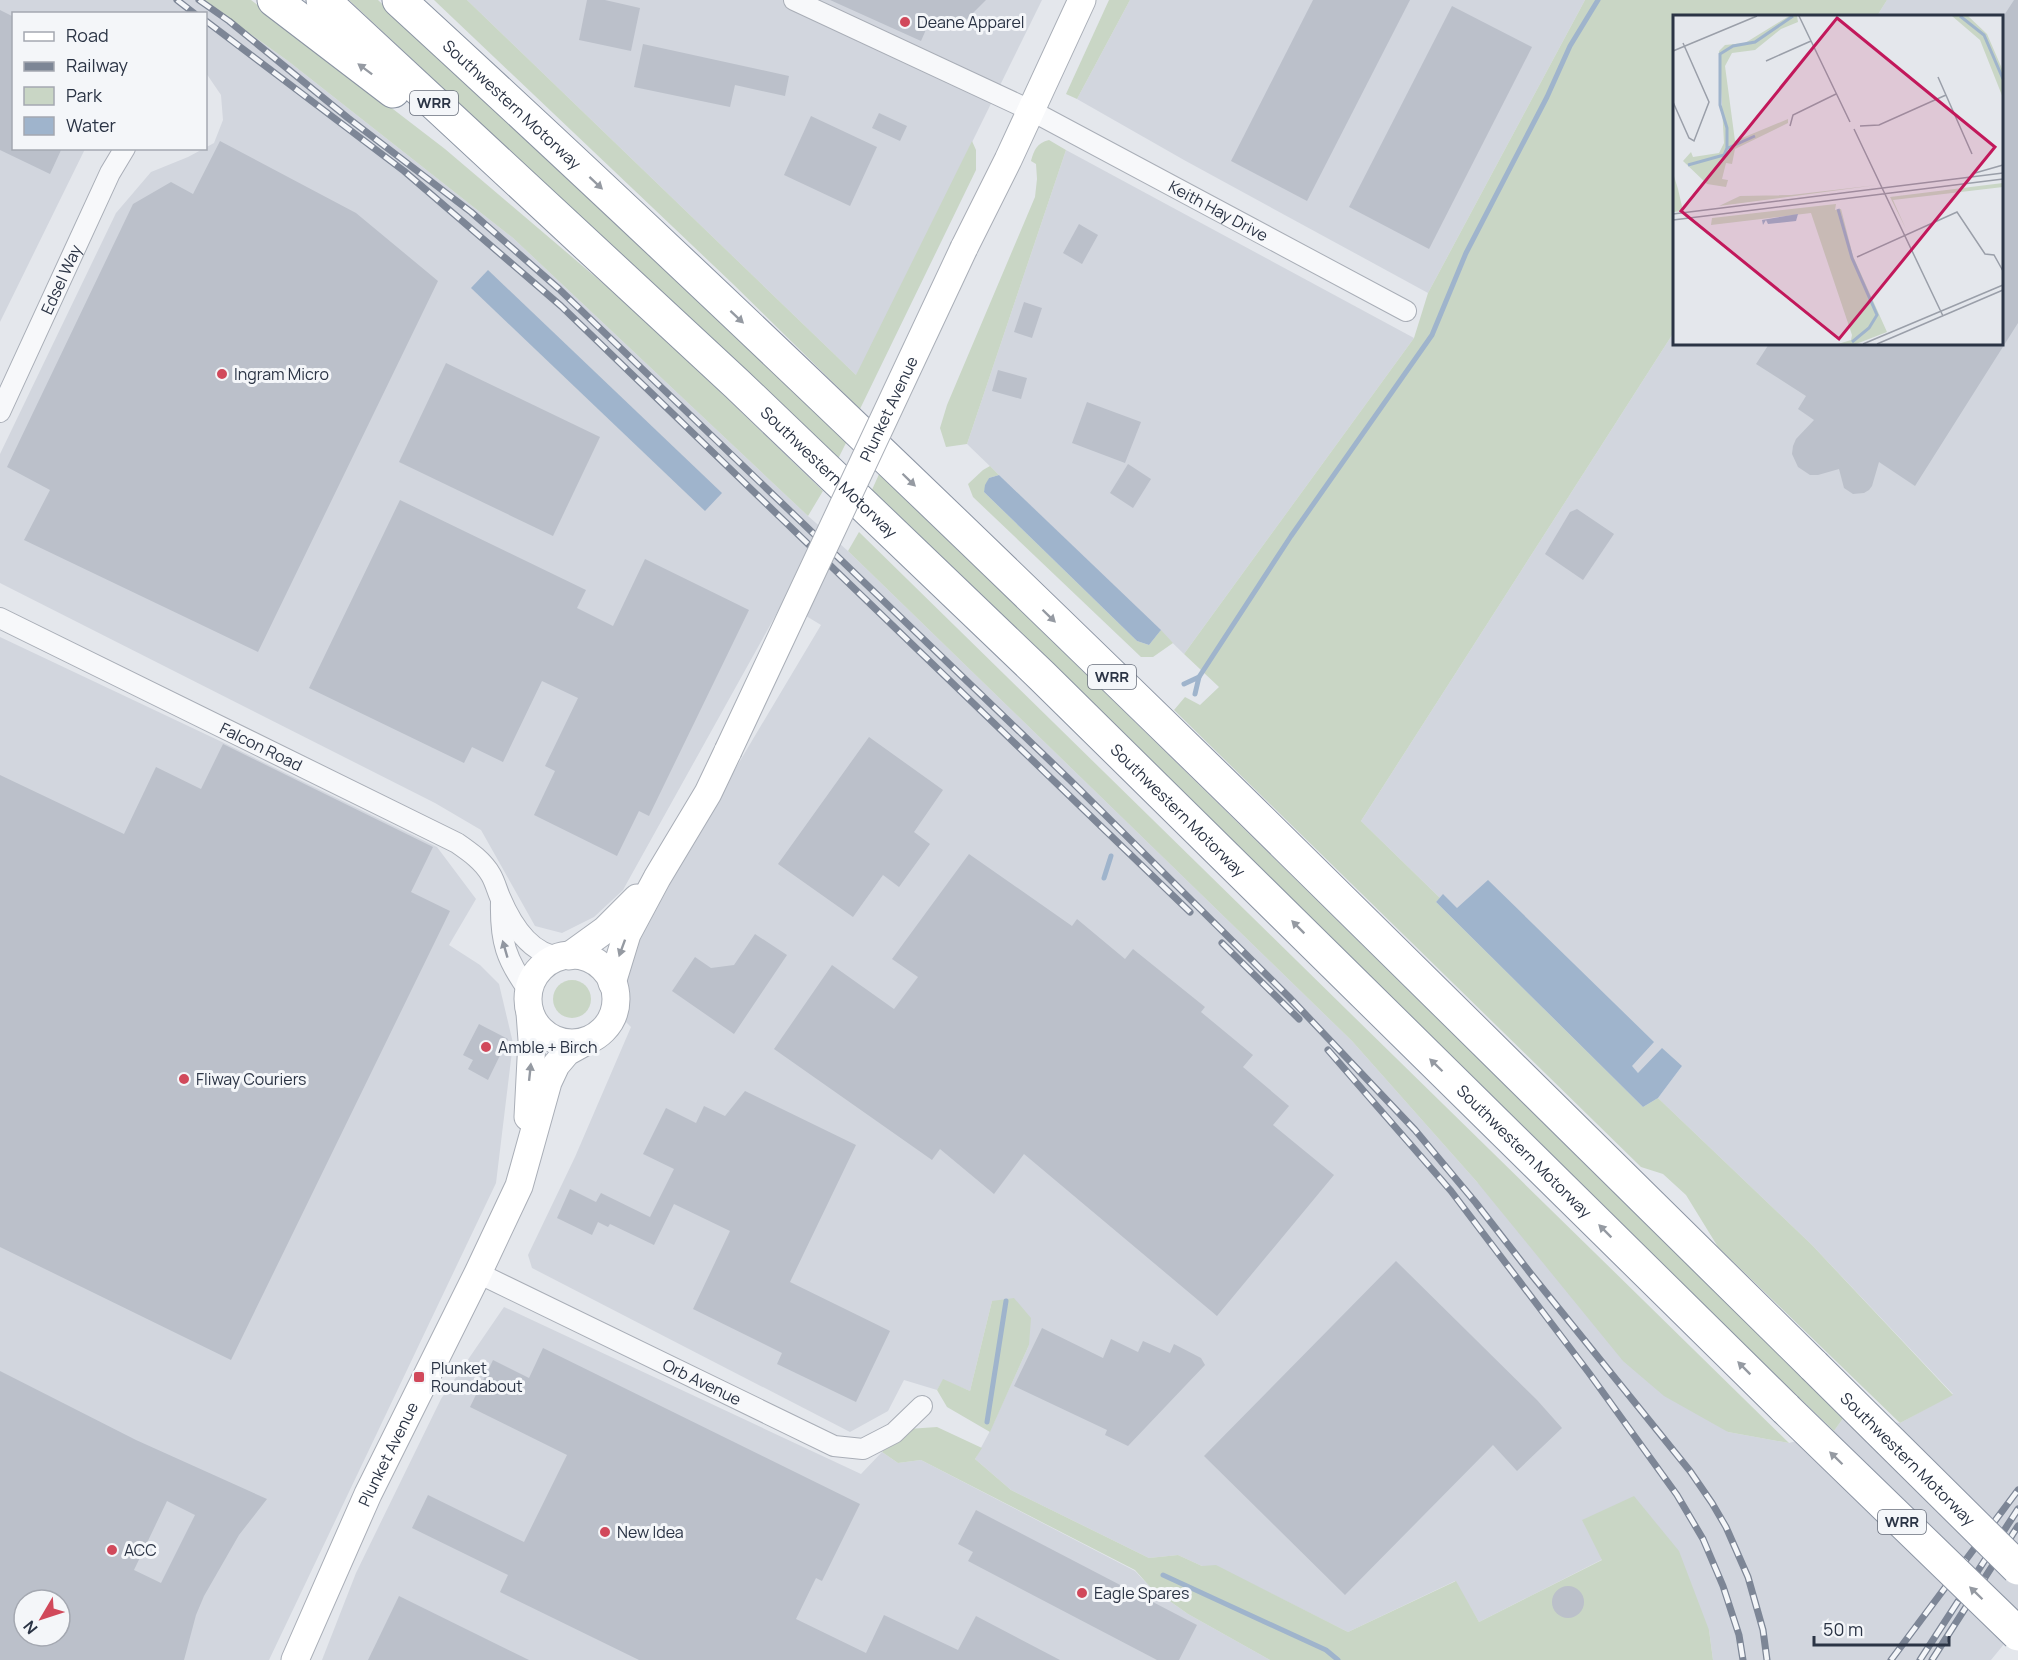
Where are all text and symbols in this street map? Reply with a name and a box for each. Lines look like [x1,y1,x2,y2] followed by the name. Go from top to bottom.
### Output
[917,11,1025,33] place label: Deane Apparel
[12,12,207,150] legend
[898,15,912,29] marker: Deane Apparel
[1673,15,2003,345] inset map
[66,23,109,47] text: Road
[438,35,586,175] street label: Southwestern Motorway
[66,53,128,77] text: Railway
[357,63,373,75] one-way arrow
[66,83,103,107] text: Park
[410,91,458,115] road number: WRR
[66,113,116,137] text: Water
[1165,175,1272,246] street label: Keith Hay Drive
[588,176,603,190] one-way arrow
[35,240,87,318] street label: Edsel Way
[730,309,744,323] one-way arrow
[854,352,923,465] street label: Plunket Avenue
[234,363,329,385] place label: Ingram Micro
[215,367,229,381] marker: Ingram Micro
[756,401,903,543] street label: Southwestern Motorway
[902,472,916,486] one-way arrow
[1042,608,1056,622] one-way arrow
[1088,665,1136,689] road number: WRR
[216,717,306,776] street label: Falcon Road
[1106,739,1251,882] street label: Southwestern Motorway
[1291,921,1305,935] one-way arrow
[500,939,509,957] one-way arrow
[617,939,627,957] one-way arrow
[498,1036,597,1058] place label: Amble + Birch
[479,1040,493,1054] marker: Amble + Birch
[1430,1058,1444,1072] one-way arrow
[525,1063,534,1082] one-way arrow
[196,1068,307,1090] place label: Fliway Couriers
[177,1072,191,1086] marker: Fliway Couriers
[1452,1080,1597,1223] street label: Southwestern Motorway
[1599,1224,1613,1238] one-way arrow
[659,1353,745,1410] street label: Orb Avenue
[431,1357,523,1397] place label: Plunket Roundabout
[1738,1361,1752,1375] one-way arrow
[412,1370,426,1384] marker: Plunket Roundabout
[1836,1387,1980,1531] street label: Southwestern Motorway
[353,1398,423,1510] street label: Plunket Avenue
[1828,1451,1843,1465] one-way arrow
[1878,1510,1926,1534] road number: WRR
[617,1521,684,1543] place label: New Idea
[598,1525,612,1539] marker: New Idea
[124,1539,157,1561] place label: ACC
[105,1543,119,1557] marker: ACC
[1094,1582,1189,1604] place label: Eagle Spares
[1075,1586,1089,1600] marker: Eagle Spares
[1969,1587,1983,1601] one-way arrow
[12,1588,72,1648] north arrow
[1814,1609,1949,1647] scale bar
[18,1616,43,1639] text: N
[1823,1617,1863,1641] text: 50 m

